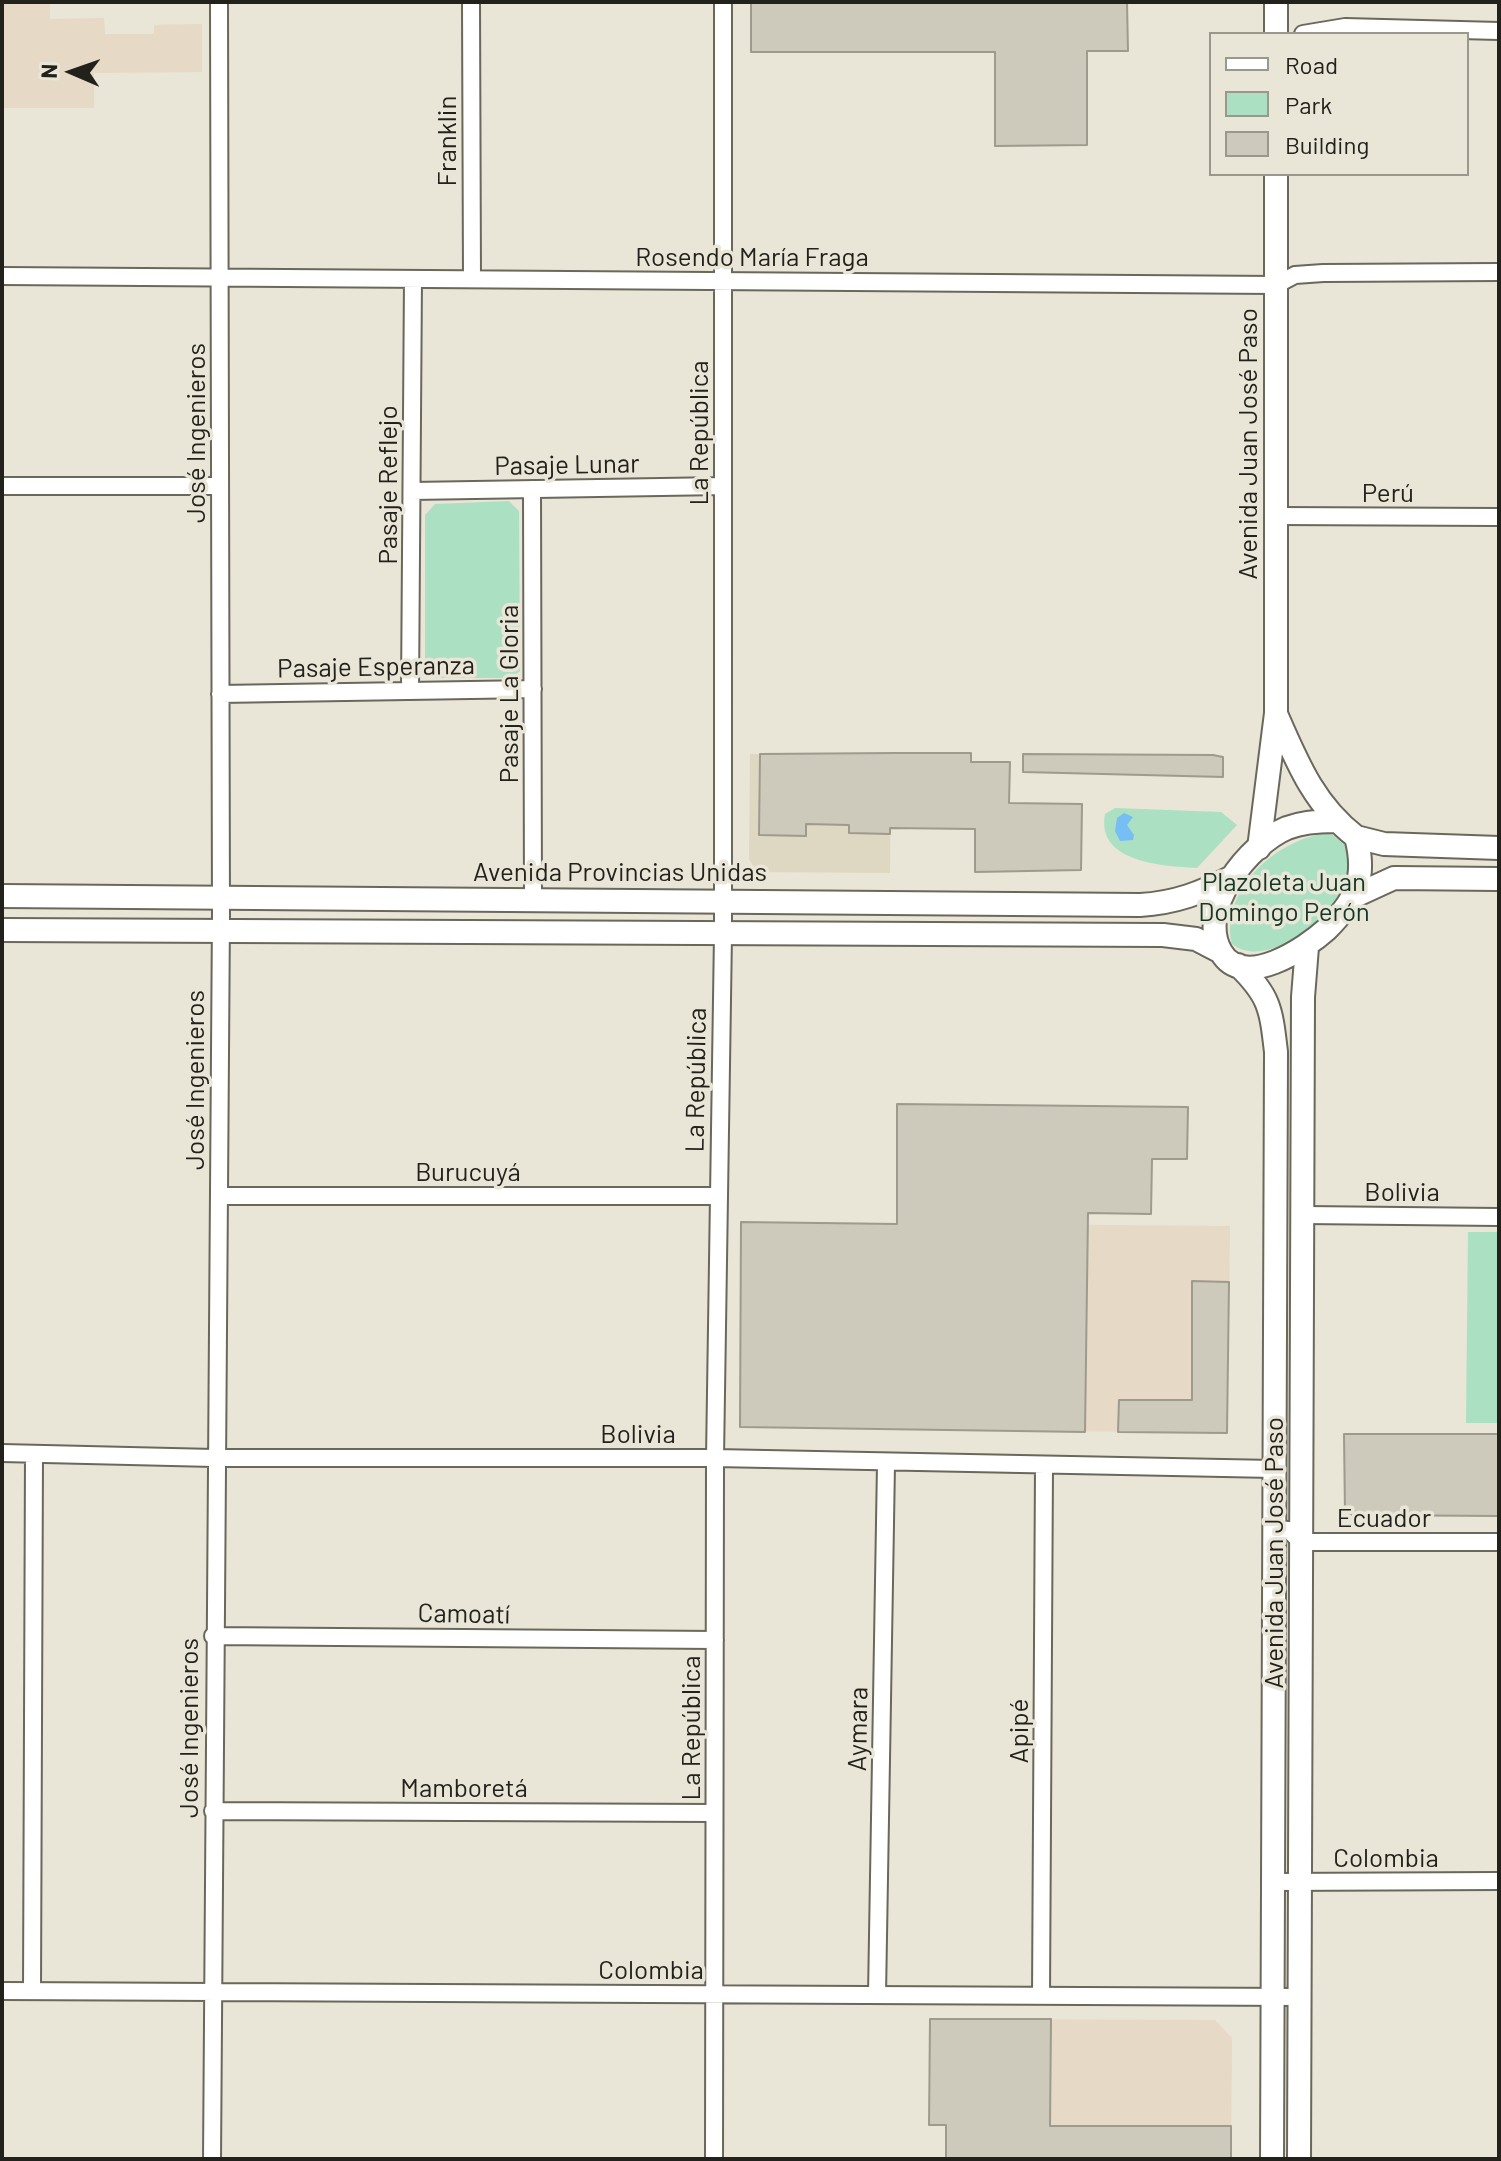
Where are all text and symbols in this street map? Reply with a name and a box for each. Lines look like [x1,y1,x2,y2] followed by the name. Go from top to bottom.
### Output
[32,32,112,112] north arrow
[1209,32,1469,176] legend
[1285,50,1338,79] text: Road
[35,63,61,79] text: N
[1285,90,1332,119] text: Park
[431,96,463,186] street label: Franklin
[1285,130,1369,159] text: Building
[635,241,869,273] street label: Rosendo María Fraga
[1232,308,1264,580] street label: Avenida Juan José Paso
[180,343,212,523] street label: José Ingenieros
[683,361,715,505] street label: La República
[372,405,404,565] street label: Pasaje Reflejo
[494,448,640,482] street label: Pasaje Lunar
[1362,477,1414,509] street label: Perú
[493,605,525,783] street label: Pasaje La Gloria
[277,650,475,684] street label: Pasaje Esperanza
[473,856,767,888] street label: Avenida Provincias Unidas
[1198,866,1370,928] park label: Plazoleta Juan Domingo Perón
[179,990,211,1170] street label: José Ingenieros
[679,1007,713,1153] street label: La República
[415,1156,521,1188] street label: Burucuyá
[1364,1176,1440,1208] street label: Bolivia
[1258,1417,1290,1689] street label: Avenida Juan José Paso
[600,1418,676,1450] street label: Bolivia
[1337,1502,1431,1534] street label: Ecuador
[417,1598,511,1630] street label: Camoatí
[173,1638,205,1818] street label: José Ingenieros
[675,1656,707,1800] street label: La República
[842,1686,874,1772] street label: Aymara
[1003,1699,1035,1763] street label: Apipé
[400,1772,528,1804] street label: Mamboretá
[1333,1842,1439,1874] street label: Colombia
[598,1954,704,1986] street label: Colombia

